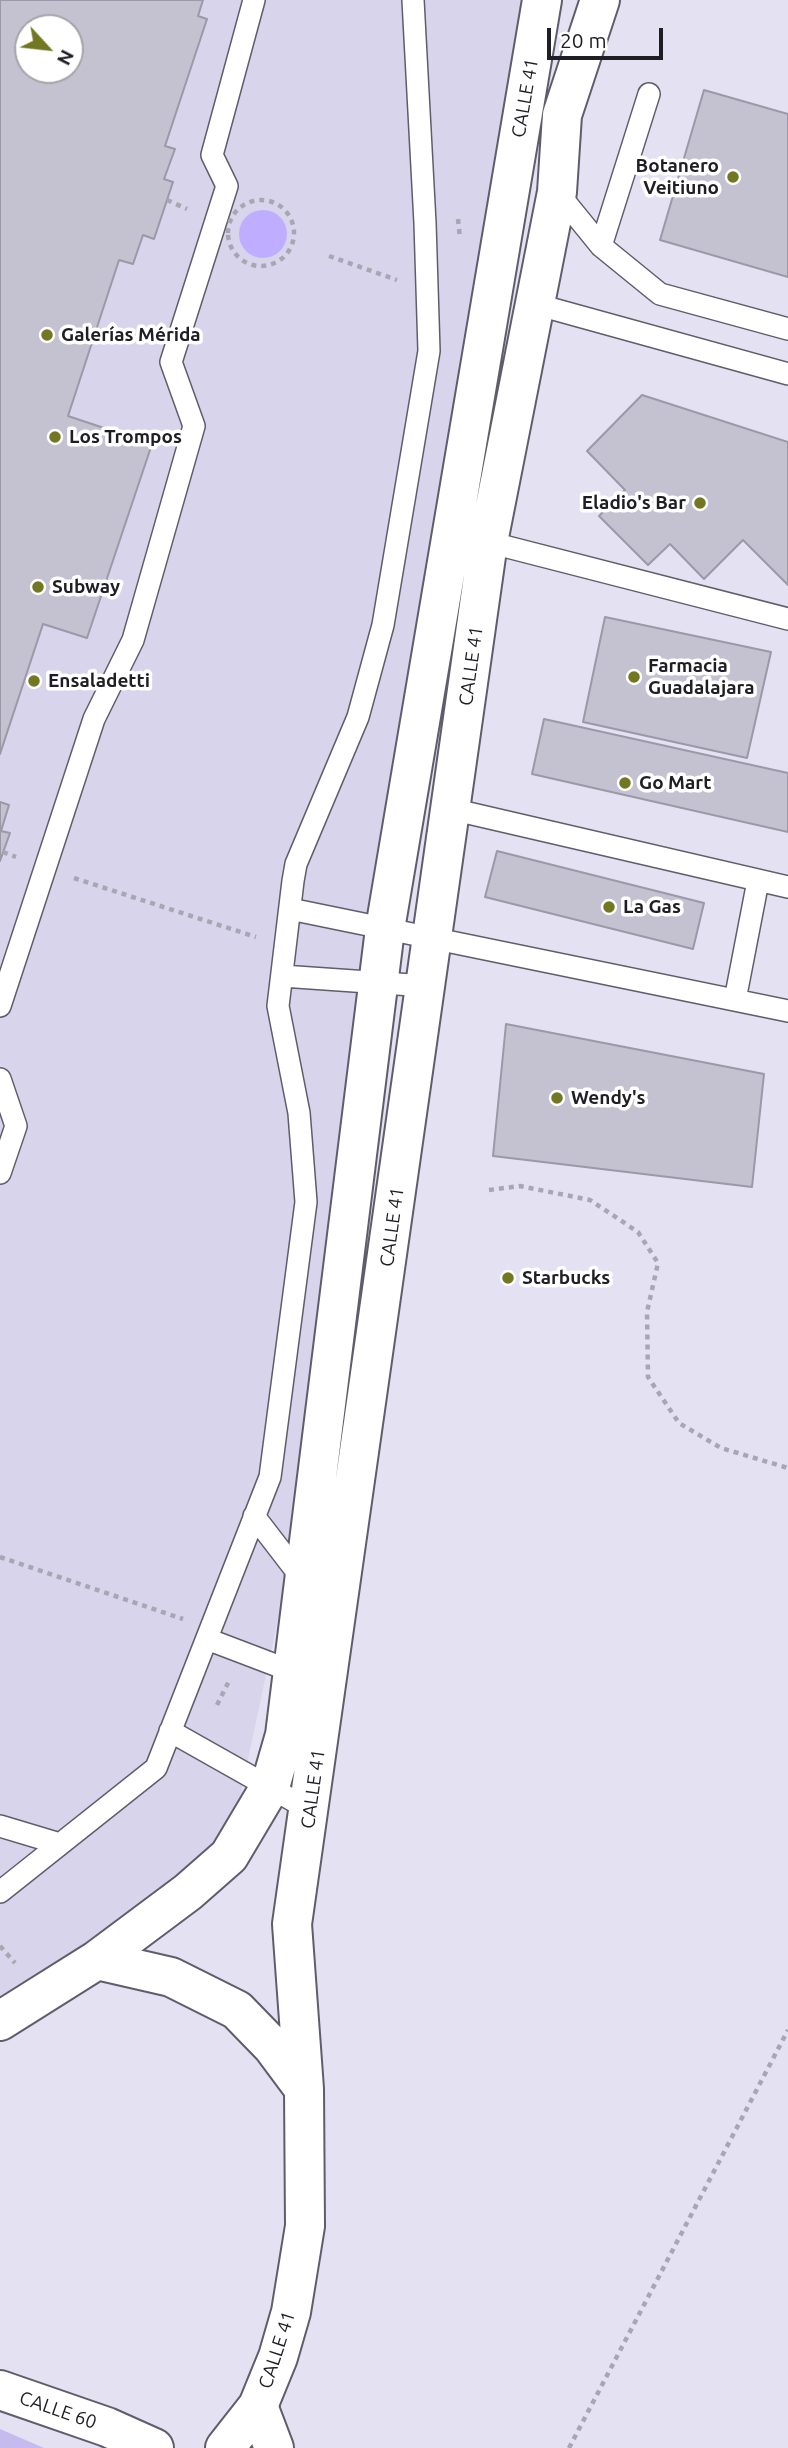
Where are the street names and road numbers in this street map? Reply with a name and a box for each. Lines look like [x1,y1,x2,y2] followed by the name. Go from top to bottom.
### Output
[507,57,543,139] street label: CALLE 41
[454,625,488,707] street label: CALLE 41
[375,1186,409,1268] street label: CALLE 41
[296,1748,330,1830] street label: CALLE 41
[254,2308,300,2392] street label: CALLE 41
[16,2386,100,2434] street label: CALLE 60

